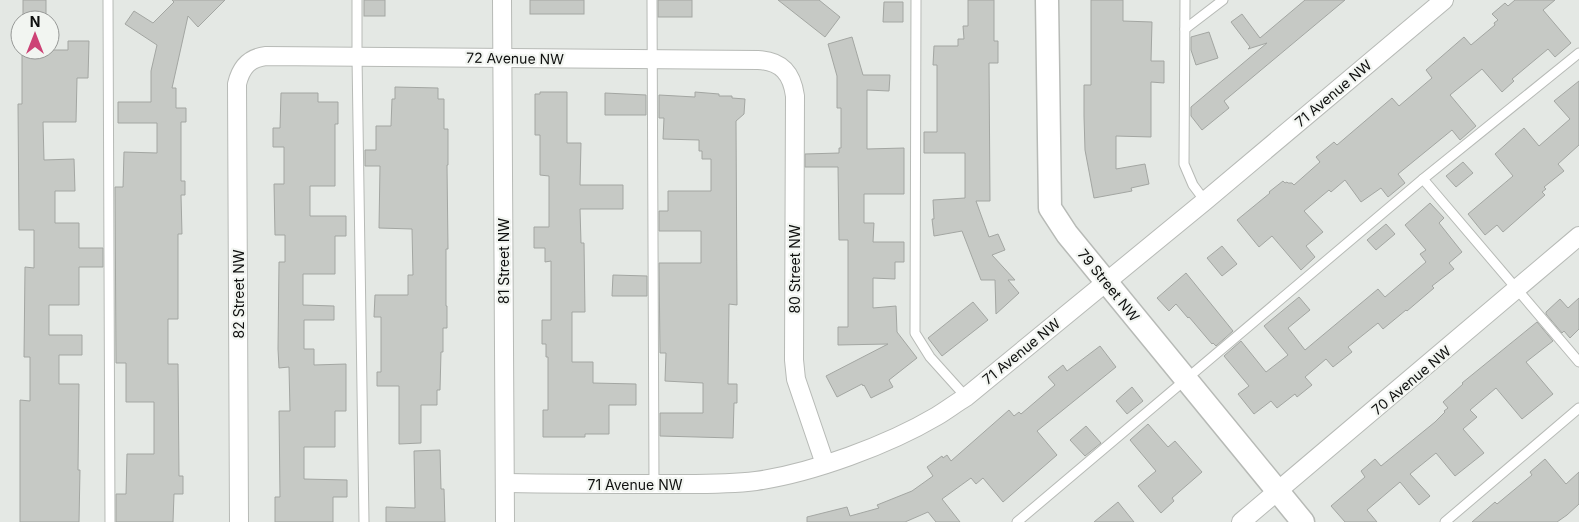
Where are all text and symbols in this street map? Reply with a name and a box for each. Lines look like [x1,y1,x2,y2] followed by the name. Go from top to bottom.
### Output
[10,10,60,60] north arrow
[30,13,40,30] text: N
[466,49,564,67] street label: 72 Avenue NW
[1291,56,1375,130] street label: 71 Avenue NW
[495,218,512,304] street label: 81 Street NW
[786,224,803,314] street label: 80 Street NW
[1075,245,1143,325] street label: 79 Street NW
[230,249,247,338] street label: 82 Street NW
[979,314,1063,388] street label: 71 Avenue NW
[1368,342,1454,418] street label: 70 Avenue NW
[587,476,683,493] street label: 71 Avenue NW

